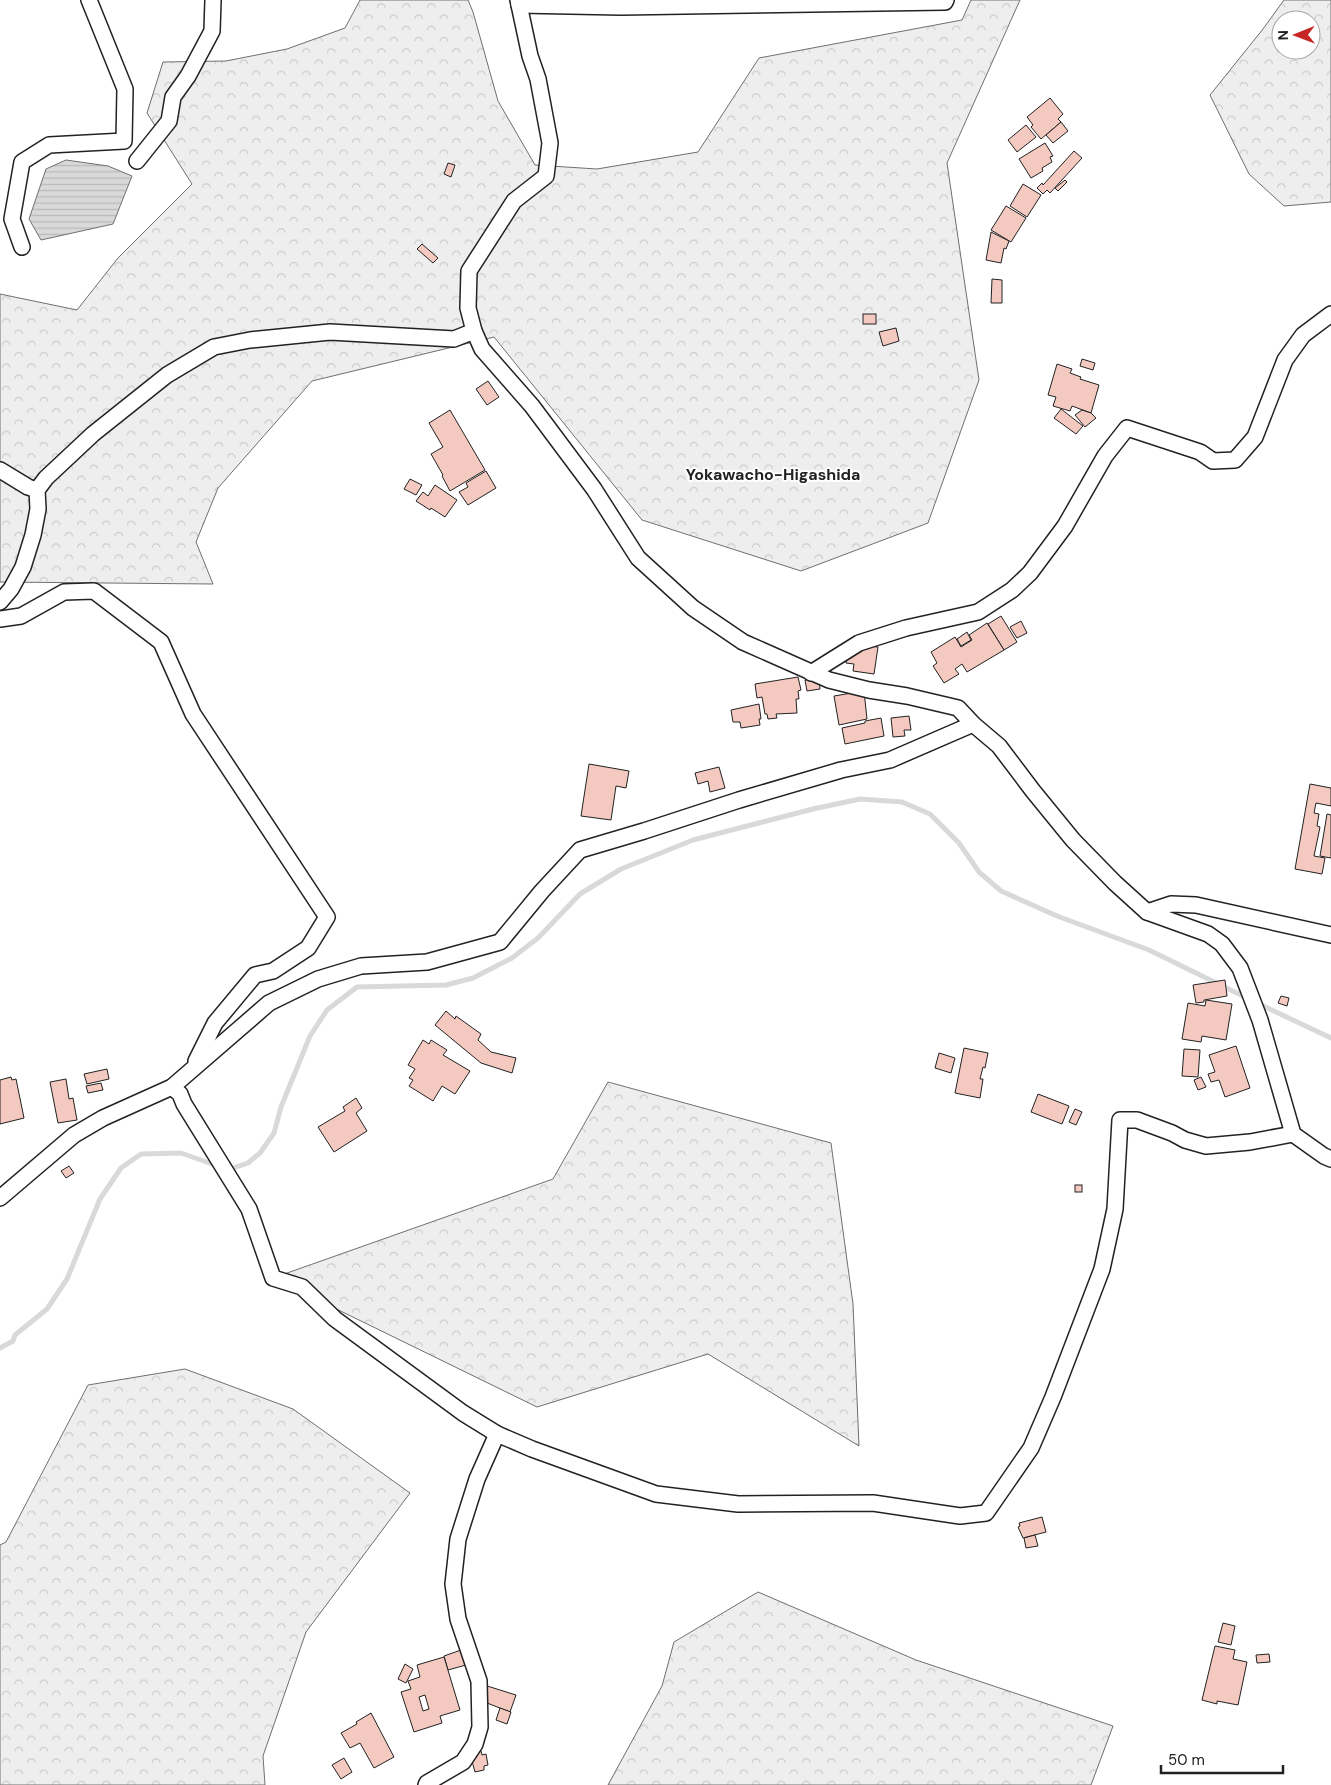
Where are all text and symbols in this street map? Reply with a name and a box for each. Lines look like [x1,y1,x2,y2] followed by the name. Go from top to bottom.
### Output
[1271,10,1321,60] north arrow
[1274,30,1292,40] text: N
[686,464,860,485] district label: Yokawacho-Higashida
[1161,1742,1284,1774] scale bar
[1168,1750,1205,1770] text: 50 m

